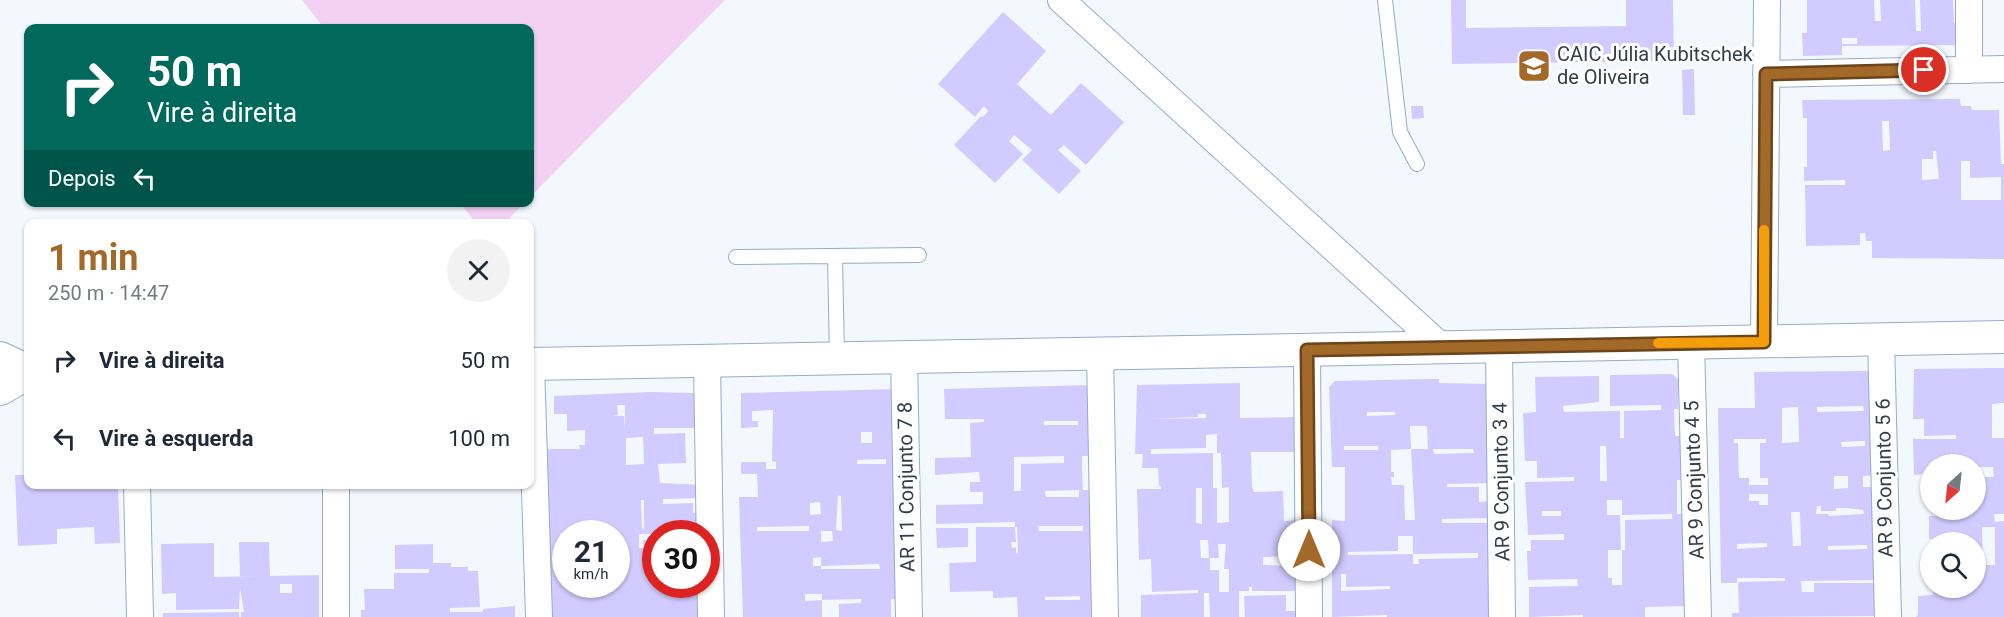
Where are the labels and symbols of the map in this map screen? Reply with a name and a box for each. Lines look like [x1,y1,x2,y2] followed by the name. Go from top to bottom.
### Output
[1557,42,1754,89] place label: CAIC Júlia Kubitschek de Oliveira
[1898,44,1949,95] pin
[1516,48,1552,84] school or university icon: CAIC Júlia Kubitschek de Oliveira
[1871,398,1897,558] street label: AR 9 Conjunto 5 6
[1679,400,1709,560] street label: AR 9 Conjunto 4 5
[893,402,919,572] street label: AR 11 Conjunto 7 8
[1488,402,1514,562] street label: AR 9 Conjunto 3 4
[1920,454,1986,520] north arrow
[1277,518,1341,582] position arrow
[642,520,720,598] speed limit sign: 30

